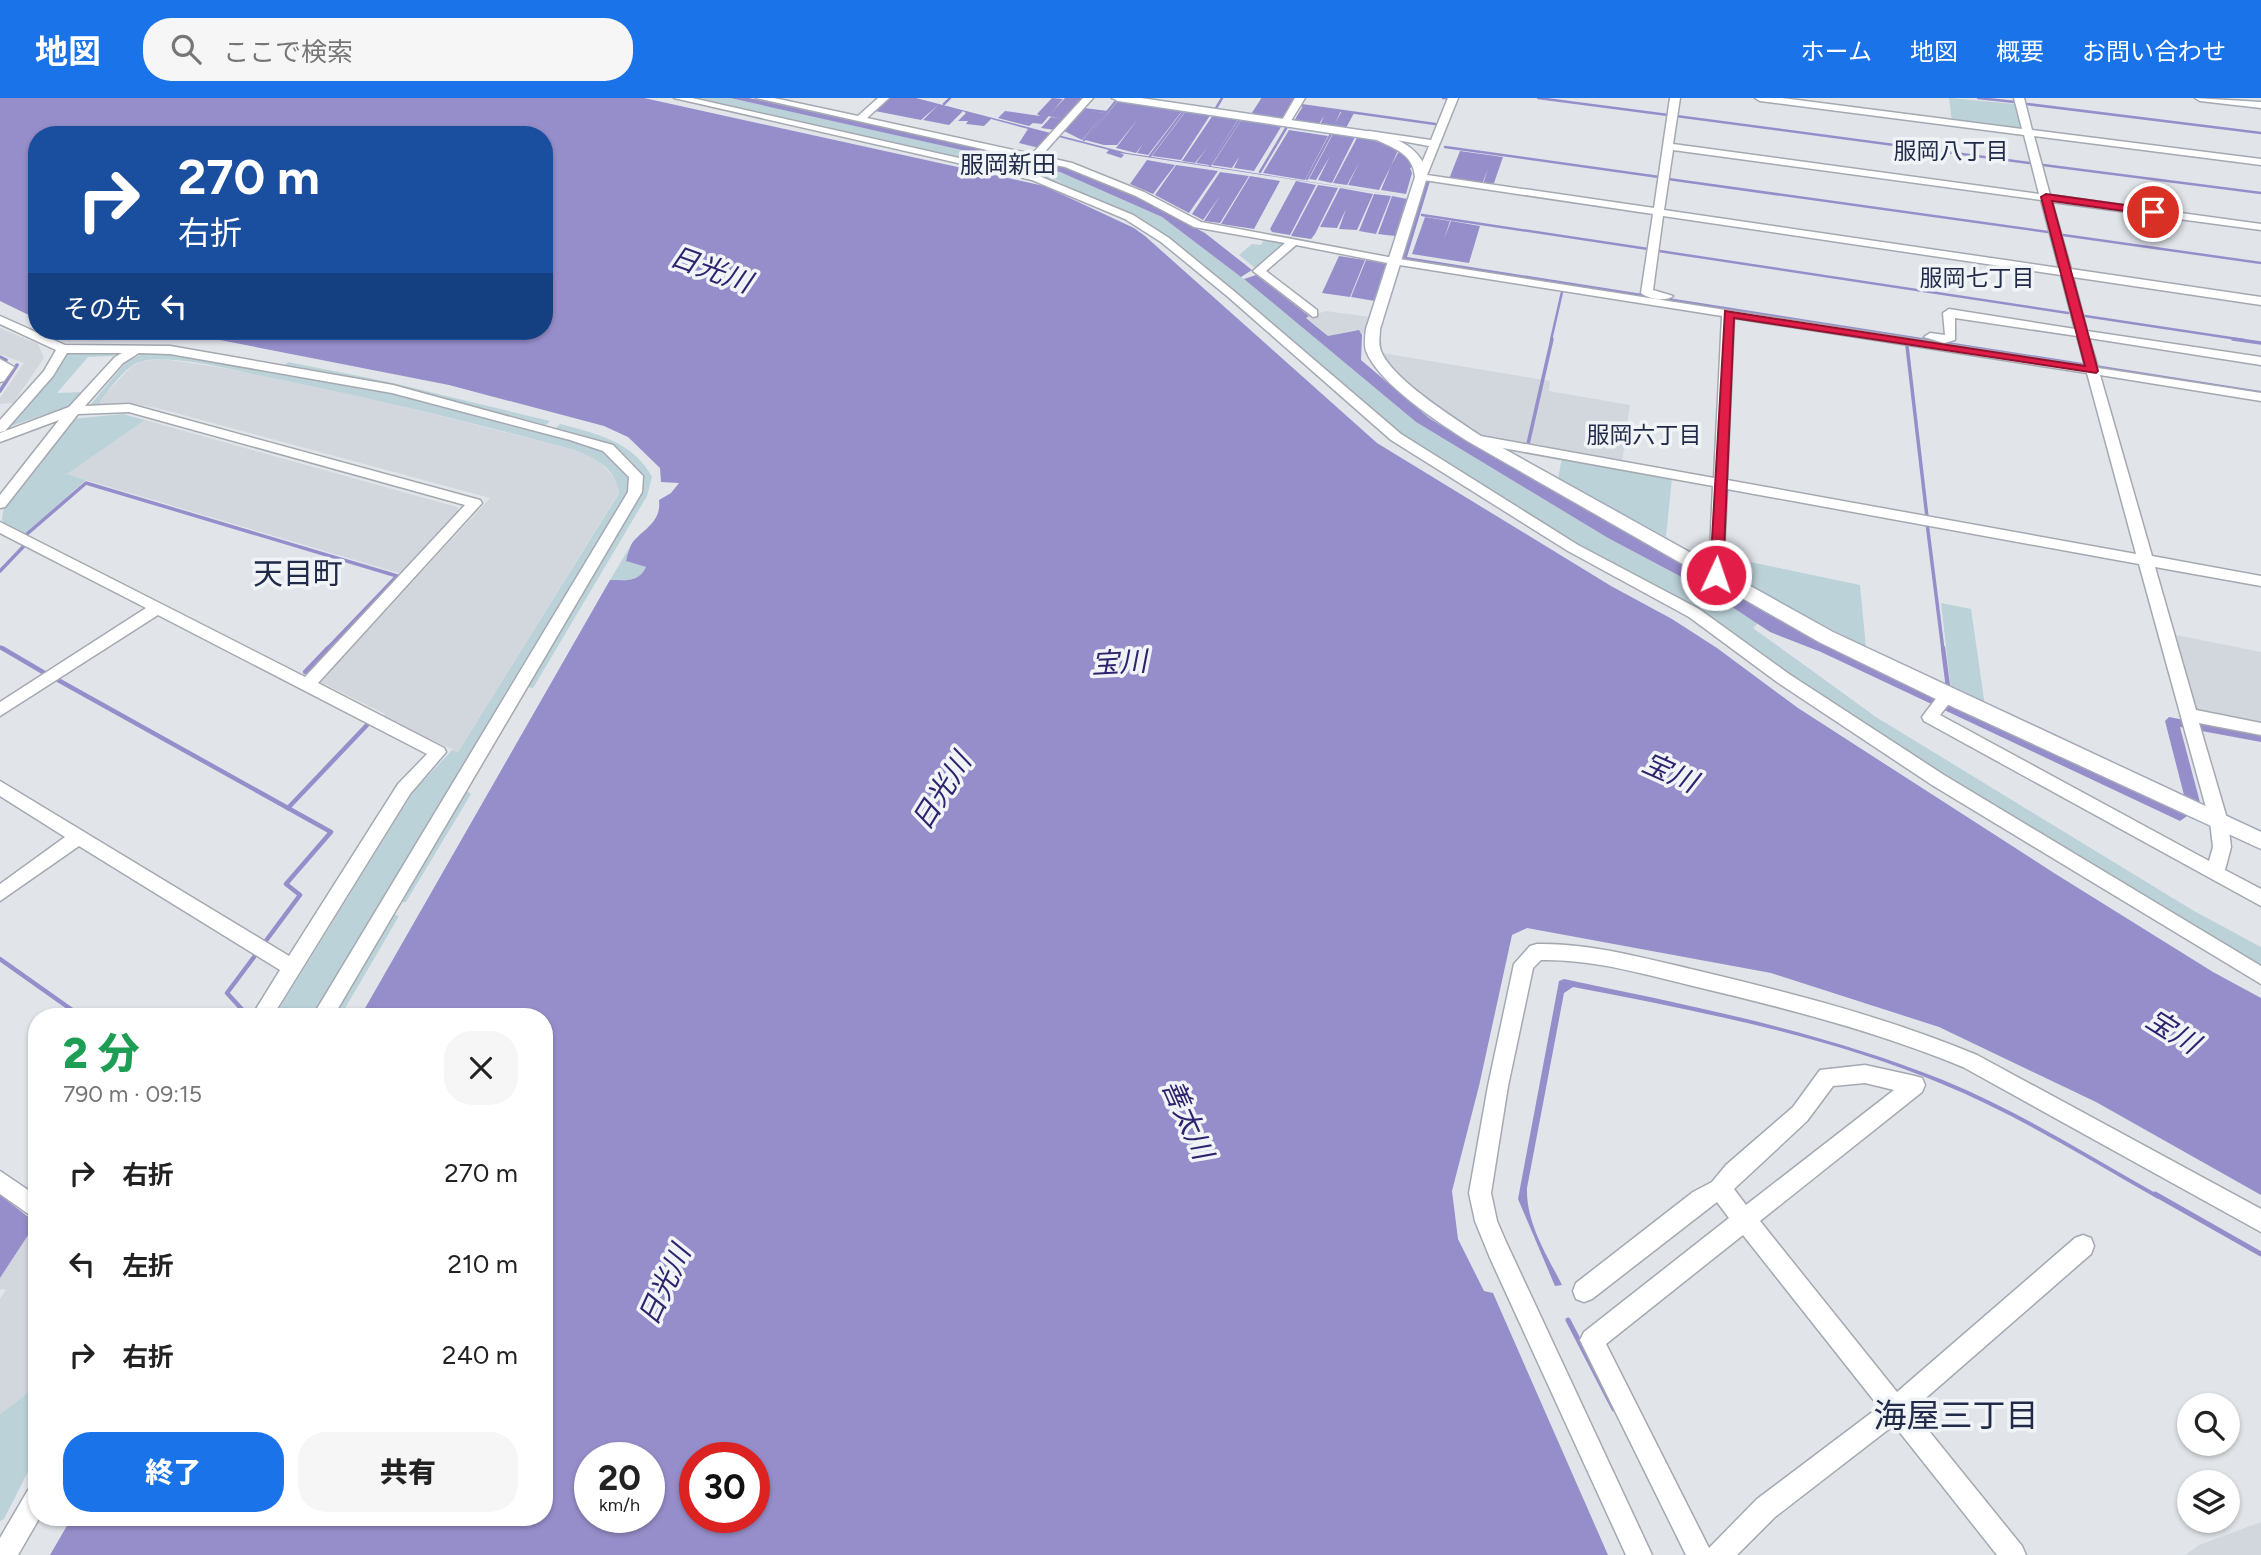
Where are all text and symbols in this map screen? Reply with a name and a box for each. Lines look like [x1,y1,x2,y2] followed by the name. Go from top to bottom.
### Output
[143,18,633,81] search box
[167,30,205,68] icon: search
[35,32,101,71] text: 地図
[223,36,353,68] text: ここで検索
[1801,37,1872,66] text: ホーム
[1910,37,1958,66] text: 地図
[1996,37,2044,66] text: 概要
[2082,37,2226,66] text: お問い合わせ
[1894,137,2009,165] district label: 服岡八丁目
[178,147,320,206] text: 270 m
[960,150,1056,179] district label: 服岡新田
[63,154,154,245] icon: right
[2123,182,2183,242] pin
[2134,193,2172,231] icon: arrive
[178,214,242,252] text: 右折
[666,239,759,300] water label: 日光川
[1920,264,2035,292] district label: 服岡七丁目
[155,287,193,325] icon: left
[63,293,141,325] text: その先
[1587,421,1702,449] district label: 服岡六丁目
[1679,538,1753,612] position arrow
[253,555,343,592] district label: 天目町
[1090,643,1151,680] water label: 宝川
[904,744,979,836] water label: 日光川
[1637,745,1705,800] water label: 宝川
[2140,1002,2208,1062] water label: 宝川
[63,1028,140,1079] text: 2 分
[444,1031,518,1105] button: close
[1155,1074,1222,1167] water label: 善太川
[63,1080,202,1108] text: 790 m · 09:15
[63,1154,101,1192] icon: right
[444,1157,518,1189] text: 270 m
[122,1159,174,1191] text: 右折
[631,1237,698,1330] water label: 日光川
[63,1245,101,1283] icon: left
[448,1248,518,1280] text: 210 m
[122,1250,174,1282] text: 左折
[63,1336,101,1374] icon: right
[442,1339,518,1371] text: 240 m
[122,1341,174,1373] text: 右折
[2177,1393,2240,1533] map controls
[2177,1393,2240,1456] button: search
[1874,1396,2039,1435] district label: 海屋三丁目
[63,1432,284,1512] button: 終了
[298,1432,518,1512] button: 共有
[679,1442,770,1533] speed limit sign: 30
[598,1457,641,1499] text: 20
[2177,1470,2240,1533] button: layers
[599,1494,640,1516] text: km/h

